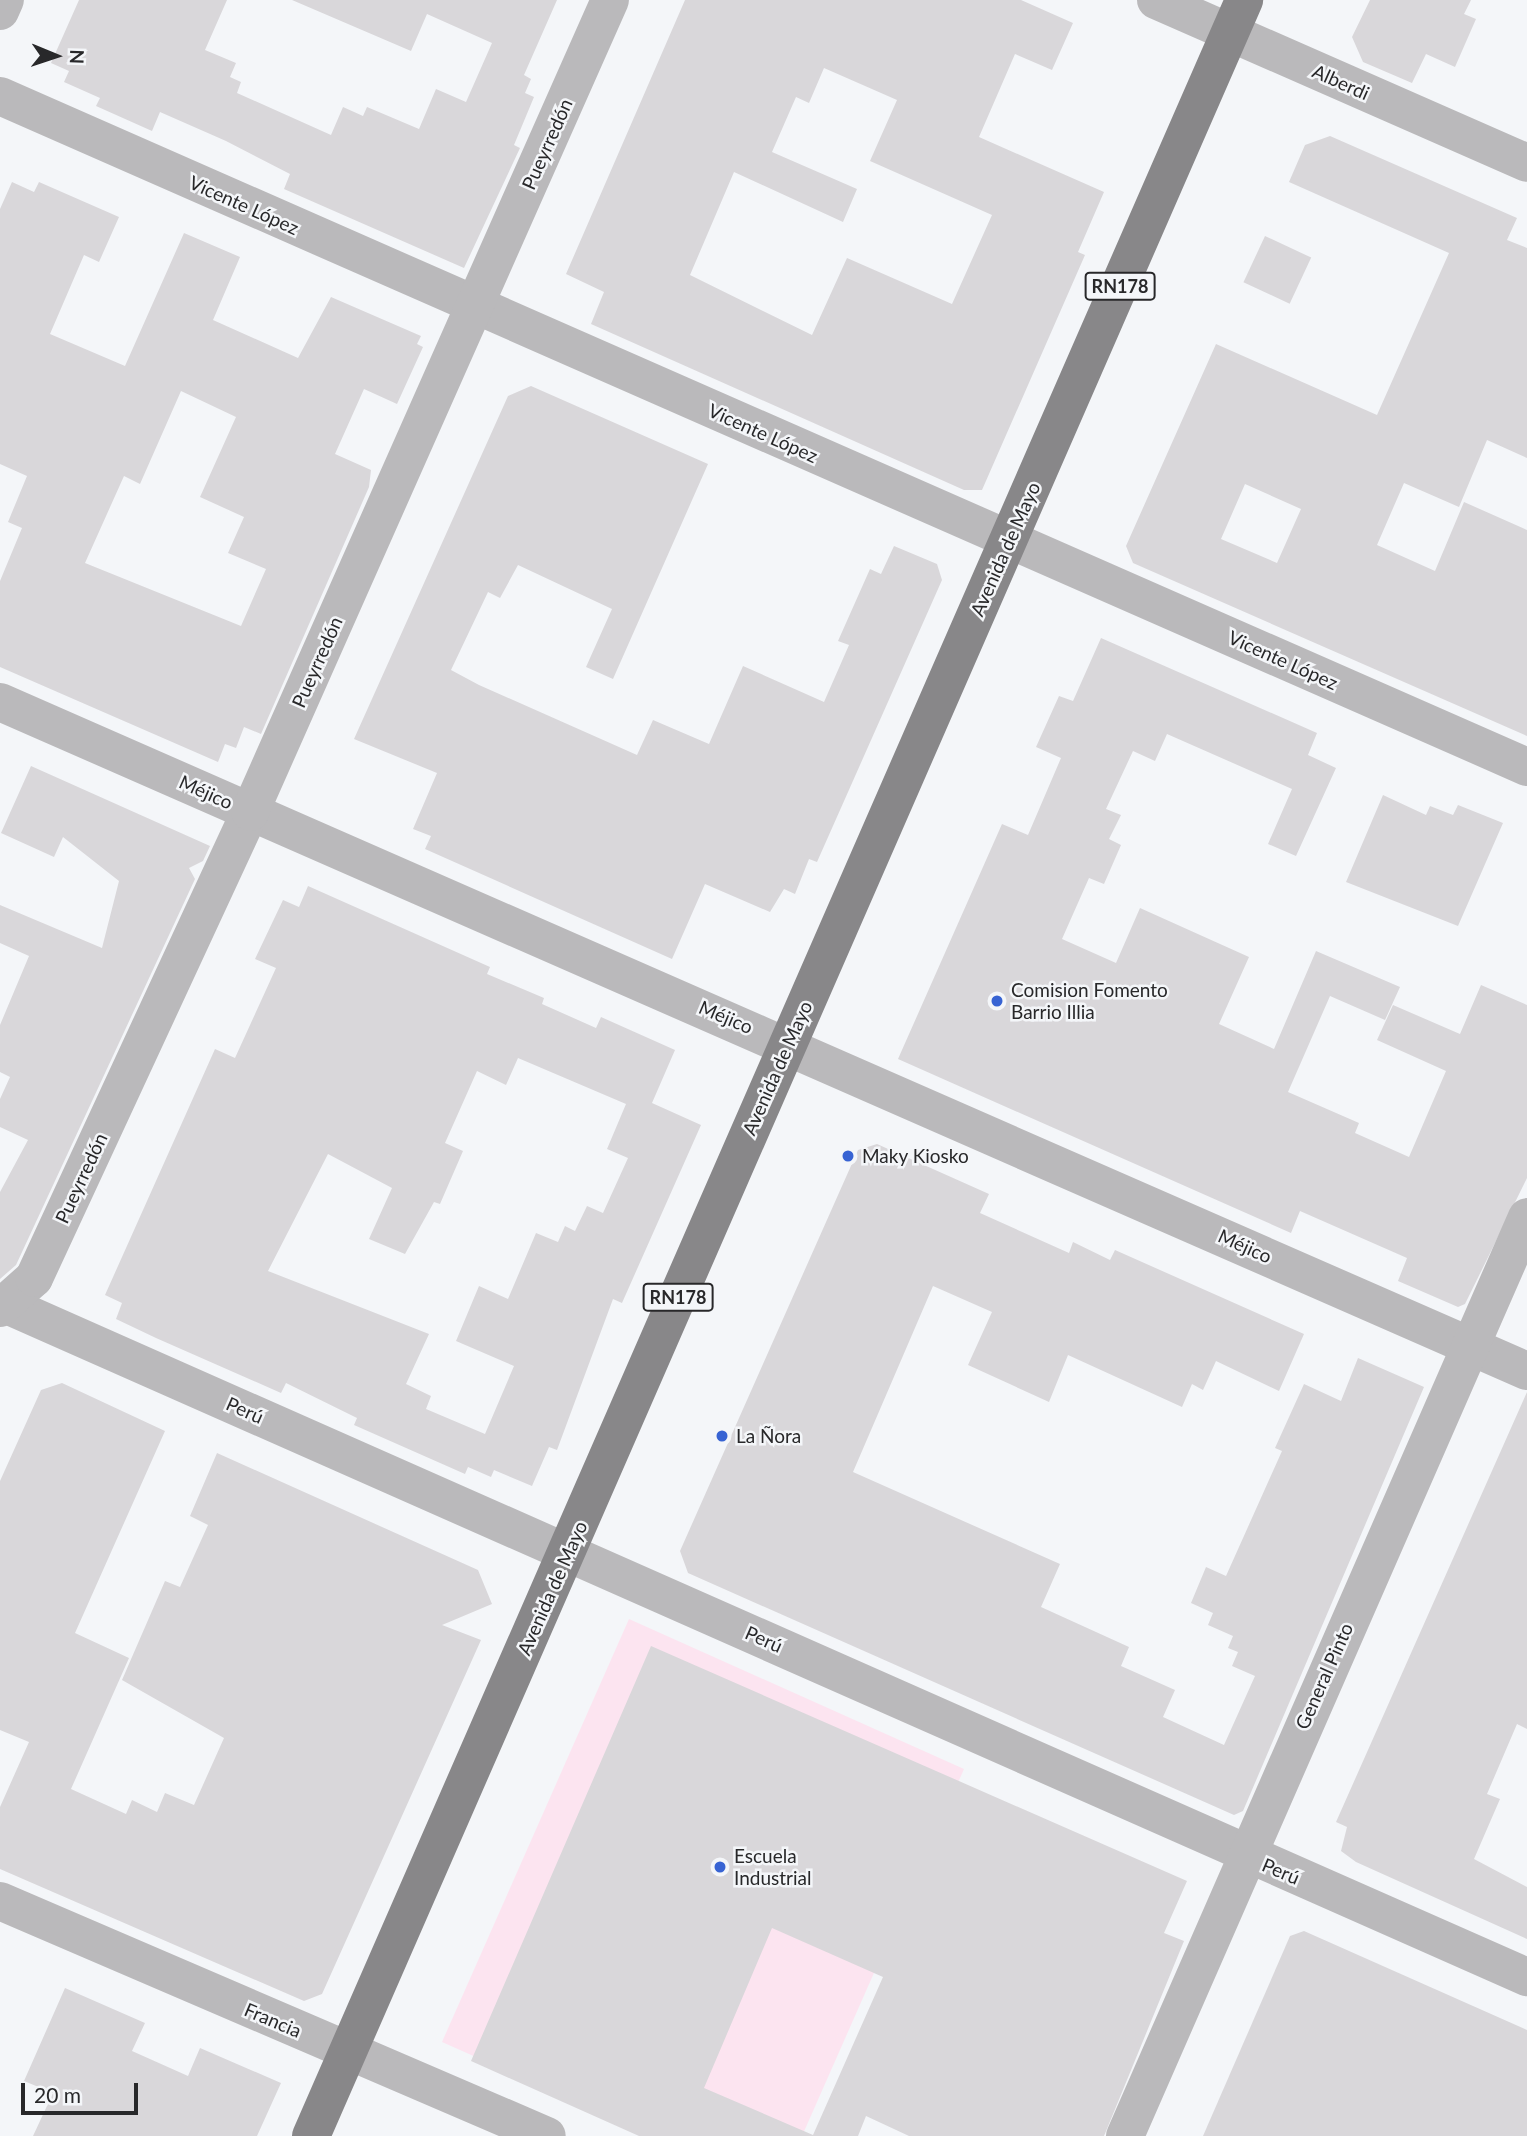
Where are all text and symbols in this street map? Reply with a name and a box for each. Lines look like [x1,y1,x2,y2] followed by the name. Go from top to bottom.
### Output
[21,21,91,91] north arrow
[66,49,89,64] text: N
[1309,59,1373,105] street label: Alberdi
[517,95,577,193] street label: Pueyrredón
[186,171,302,239] street label: Vicente López
[1083,272,1157,300] road number: RN178
[705,399,821,467] street label: Vicente López
[965,479,1045,619] street label: Avenida de Mayo
[287,613,347,711] street label: Pueyrredón
[1225,626,1341,694] street label: Vicente López
[176,770,236,814] street label: Méjico
[1011,979,1168,1023] place label: Comision Fomento Barrio Illia
[989,993,1005,1009] marker: Comision Fomento Barrio Illia
[696,996,756,1038] street label: Méjico
[737,998,817,1138] street label: Avenida de Mayo
[50,1129,112,1227] street label: Pueyrredón
[862,1145,969,1167] place label: Maky Kiosko
[840,1148,856,1164] marker: Maky Kiosko
[1215,1224,1275,1268] street label: Méjico
[641,1282,715,1312] road number: RN178
[223,1392,267,1428] street label: Perú
[736,1425,801,1447] place label: La Ñora
[714,1428,730,1444] marker: La Ñora
[512,1518,592,1658] street label: Avenida de Mayo
[1290,1619,1358,1733] street label: General Pinto
[742,1621,786,1657] street label: Perú
[734,1845,811,1889] place label: Escuela Industrial
[1259,1853,1303,1889] street label: Perú
[712,1859,728,1875] marker: Escuela Industrial
[241,1998,305,2042] street label: Francia
[24,2070,142,2114] scale bar
[34,2082,81,2107] text: 20 m

